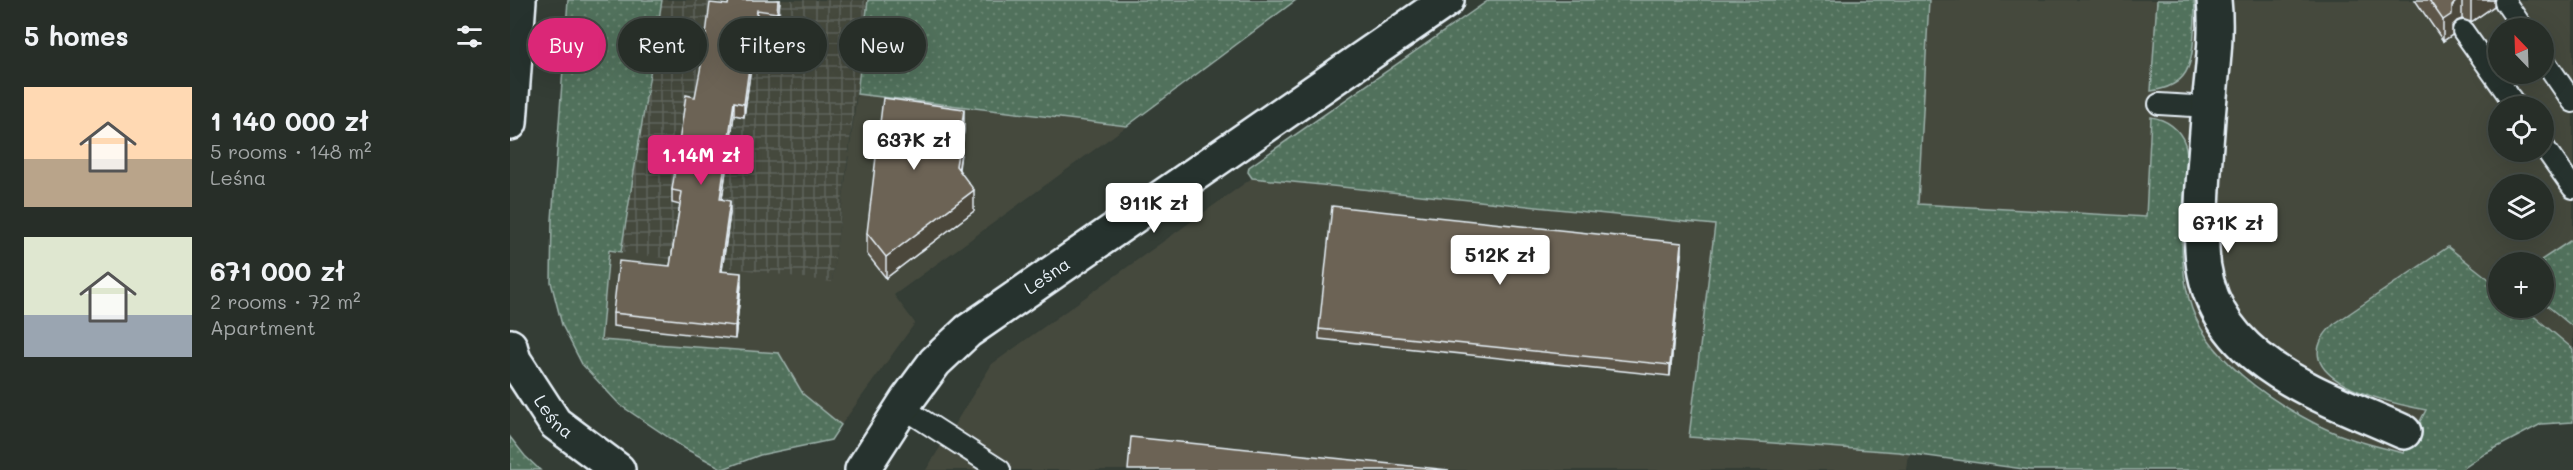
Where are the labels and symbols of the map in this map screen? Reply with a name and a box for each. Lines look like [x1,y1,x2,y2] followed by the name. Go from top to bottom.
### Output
[2488,18,2554,84] north arrow
[859,120,969,171] pin: 637K zł
[639,135,763,186] pin: 1.14M zł
[1099,183,1209,234] pin: 911K zł
[2173,203,2283,254] pin: 671K zł
[1445,235,1555,286] pin: 512K zł
[1019,251,1074,300] street label: Leśna
[529,390,578,444] street label: Leśna

